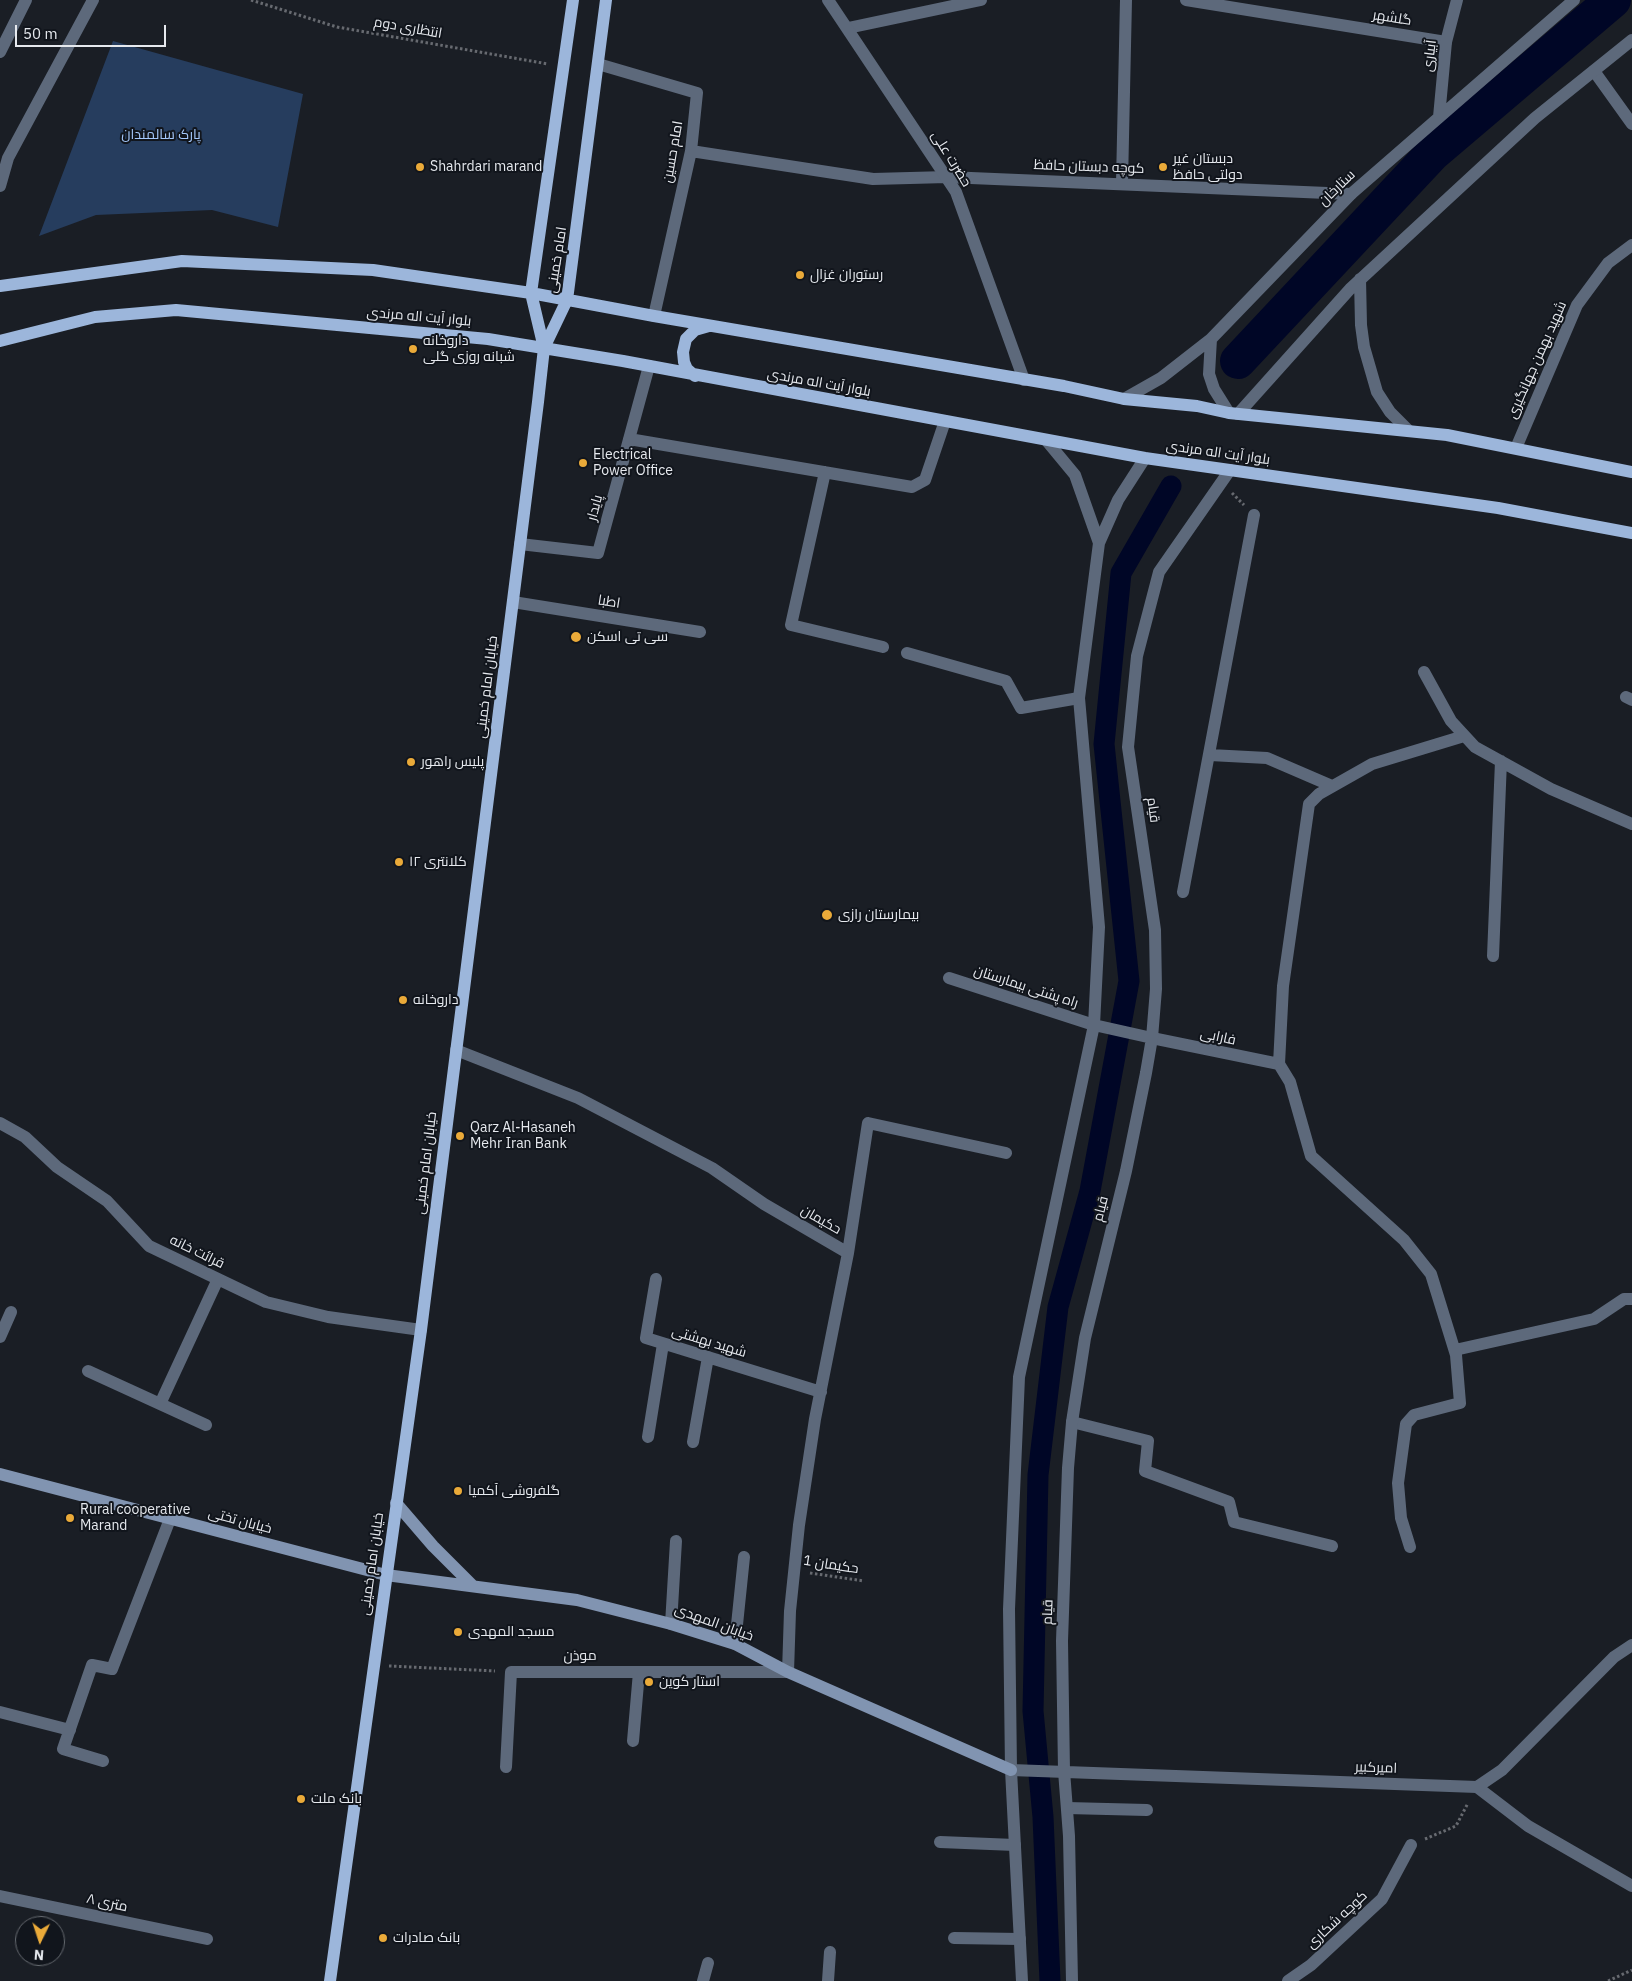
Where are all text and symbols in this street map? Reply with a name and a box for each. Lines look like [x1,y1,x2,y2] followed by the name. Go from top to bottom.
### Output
[1371,7,1413,29] street label: گلشهر
[373,14,443,42] street label: انتظاری دوم
[18,15,169,47] scale bar
[23,24,58,43] text: 50 m
[1420,39,1440,73] street label: آبیاری
[659,120,687,184] street label: امام حسین
[121,127,201,143] park label: پارک سالمندان
[927,128,975,190] street label: حضرت علی
[1173,151,1243,184] place label: دبستان غیر دولتی حافظ
[1033,157,1145,177] street label: کوچه دبستان حافظ
[430,159,542,175] place label: Shahrdari marand
[414,161,426,173] marker: Shahrdari marand
[1157,161,1169,173] marker: دبستان غیر دولتی حافظ
[1315,166,1359,210] street label: ستارخان
[543,226,571,294] street label: امام خمینی
[810,267,883,283] place label: رستوران غزال
[794,269,806,281] marker: رستوران غزال
[1504,299,1570,421] street label: شهید بهمن جهانگیری
[366,304,472,330] street label: بلوار آیت اله مرندی
[423,333,515,366] place label: داروخانه شبانه روزی گلی
[407,343,419,355] marker: داروخانه شبانه روزی گلی
[766,366,872,400] street label: بلوار آیت اله مرندی
[1165,437,1271,469] street label: بلوار آیت اله مرندی
[593,447,673,480] place label: Electrical Power Office
[577,457,589,469] marker: Electrical Power Office
[583,493,607,523] street label: پایدار
[597,592,621,612] street label: اطبا
[587,629,668,645] place label: سی تی اسکن
[569,630,583,644] marker: سی تی اسکن
[472,635,502,739] street label: خیابان امام خمینی
[421,754,484,770] place label: پلیس راهور
[405,756,417,768] marker: پلیس راهور
[1143,796,1163,824] street label: قیام
[409,854,467,870] place label: کلانتری ۱۲
[393,856,405,868] marker: کلانتری ۱۲
[838,907,919,923] place label: بیمارستان رازی
[820,908,834,922] marker: بیمارستان رازی
[972,962,1080,1012] street label: راه پشتی بیمارستان
[413,992,459,1008] place label: داروخانه
[397,994,409,1006] marker: داروخانه
[1199,1025,1237,1049] street label: فارابی
[411,1111,441,1215] street label: خیابان امام خمینی
[470,1120,576,1152] place label: Qarz Al-Hasaneh Mehr Iran Bank
[454,1130,466,1142] marker: Qarz Al-Hasaneh Mehr Iran Bank
[1090,1195,1112,1223] street label: قیام
[798,1202,844,1238] street label: حکیمان
[167,1232,227,1272] street label: قرائت خانه
[670,1323,748,1361] street label: شهید بهشتی
[468,1483,560,1499] place label: گلفروشی آکمیا
[452,1485,464,1497] marker: گلفروشی آکمیا
[80,1502,190,1534] place label: Rural cooperative Marand
[206,1504,274,1538] street label: خیابان تختی
[64,1512,76,1524] marker: Rural cooperative Marand
[356,1512,388,1616] street label: خیابان امام خمینی
[802,1552,860,1578] street label: حکیمان 1
[1039,1599,1057,1625] street label: قیام
[672,1601,756,1645] street label: خیابان المهدی
[468,1624,555,1640] place label: مسجد المهدی
[452,1626,464,1638] marker: مسجد المهدی
[563,1647,597,1665] street label: موذن
[659,1674,720,1690] place label: استار کوین
[643,1676,655,1688] marker: استار کوین
[1355,1759,1397,1777] street label: امیرکبیر
[311,1791,362,1807] place label: بانک ملت
[295,1793,307,1805] marker: بانک ملت
[1303,1888,1371,1952] street label: کوچه شکاری
[85,1890,129,1916] street label: ۸ متری
[15,1916,65,1966] north arrow
[393,1930,460,1946] place label: بانک صادرات
[377,1932,389,1944] marker: بانک صادرات
[33,1946,45,1964] text: N

